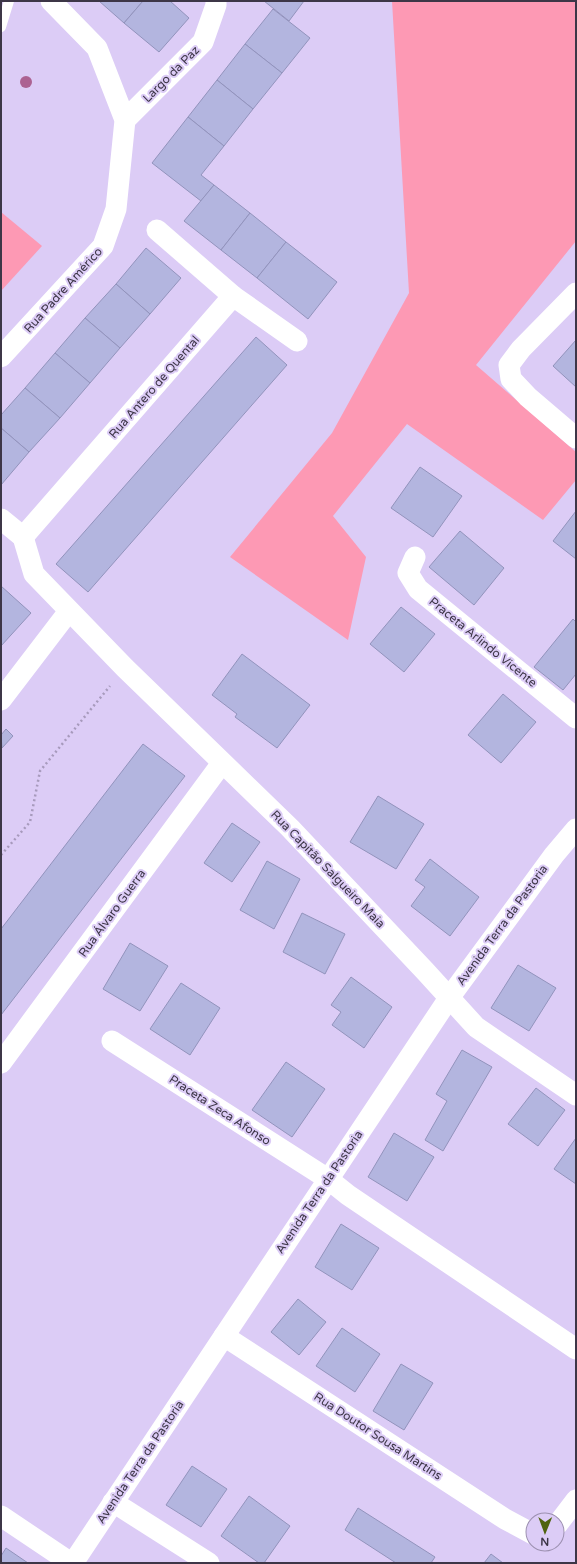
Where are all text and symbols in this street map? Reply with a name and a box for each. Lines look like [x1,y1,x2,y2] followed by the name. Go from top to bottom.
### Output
[140,43,202,105] street label: Largo da Paz
[21,244,105,336] street label: Rua Padre Américo
[106,333,202,441] street label: Rua Antero de Quental
[426,594,540,690] street label: Praceta Arlindo Vicente
[268,807,388,931] street label: Rua Capitão Salgueiro Maia
[454,862,550,988] street label: Avenida Terra da Pastoria
[76,867,148,959] street label: Rua Álvaro Guerra
[167,1072,273,1148] street label: Praceta Zeca Afonso
[273,1128,365,1256] street label: Avenida Terra da Pastoria
[311,1389,445,1483] street label: Rua Doutor Sousa Martins
[94,1398,186,1526] street label: Avenida Terra da Pastoria
[525,1512,565,1552] north arrow
[540,1535,549,1548] text: N

